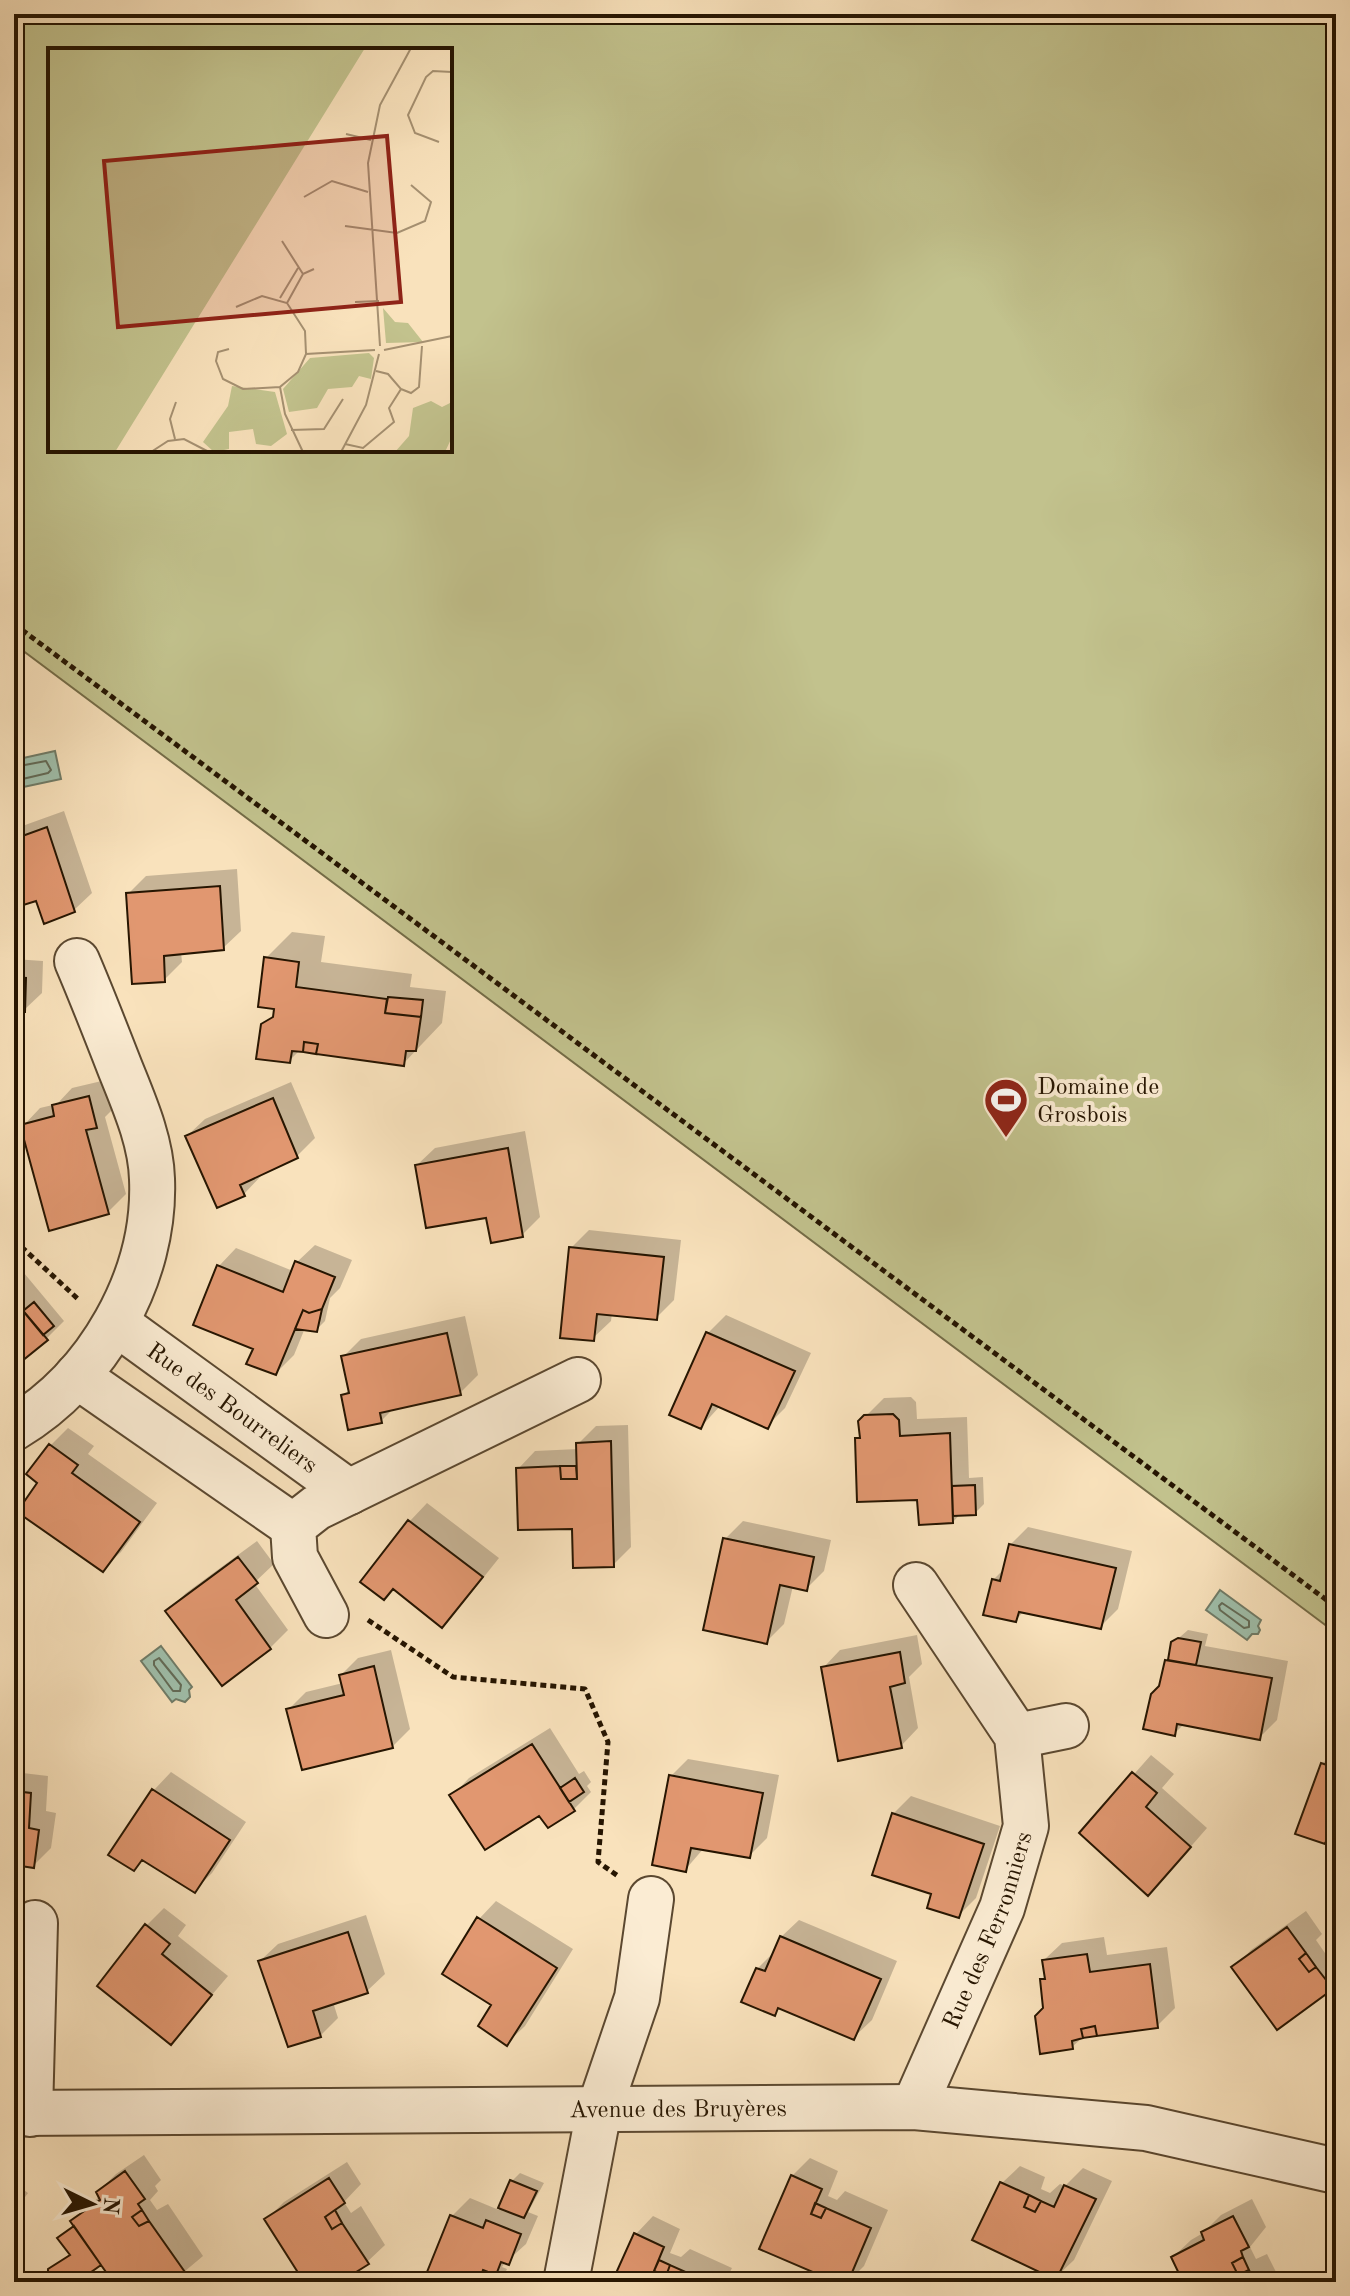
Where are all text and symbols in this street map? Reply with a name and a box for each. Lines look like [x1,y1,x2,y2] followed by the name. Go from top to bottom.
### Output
[48,48,452,452] inset map
[982,1076,1030,1139] sports icon: Domaine de Grosbois
[1037,1076,1159,1128] place label: Domaine de Grosbois
[141,1339,321,1479] street label: Rue des Bourreliers
[940,1829,1038,2033] street label: Rue des Ferronniers
[569,2098,787,2123] street label: Avenue des Bruyères
[52,2164,132,2244] north arrow
[98,2196,122,2215] text: N

